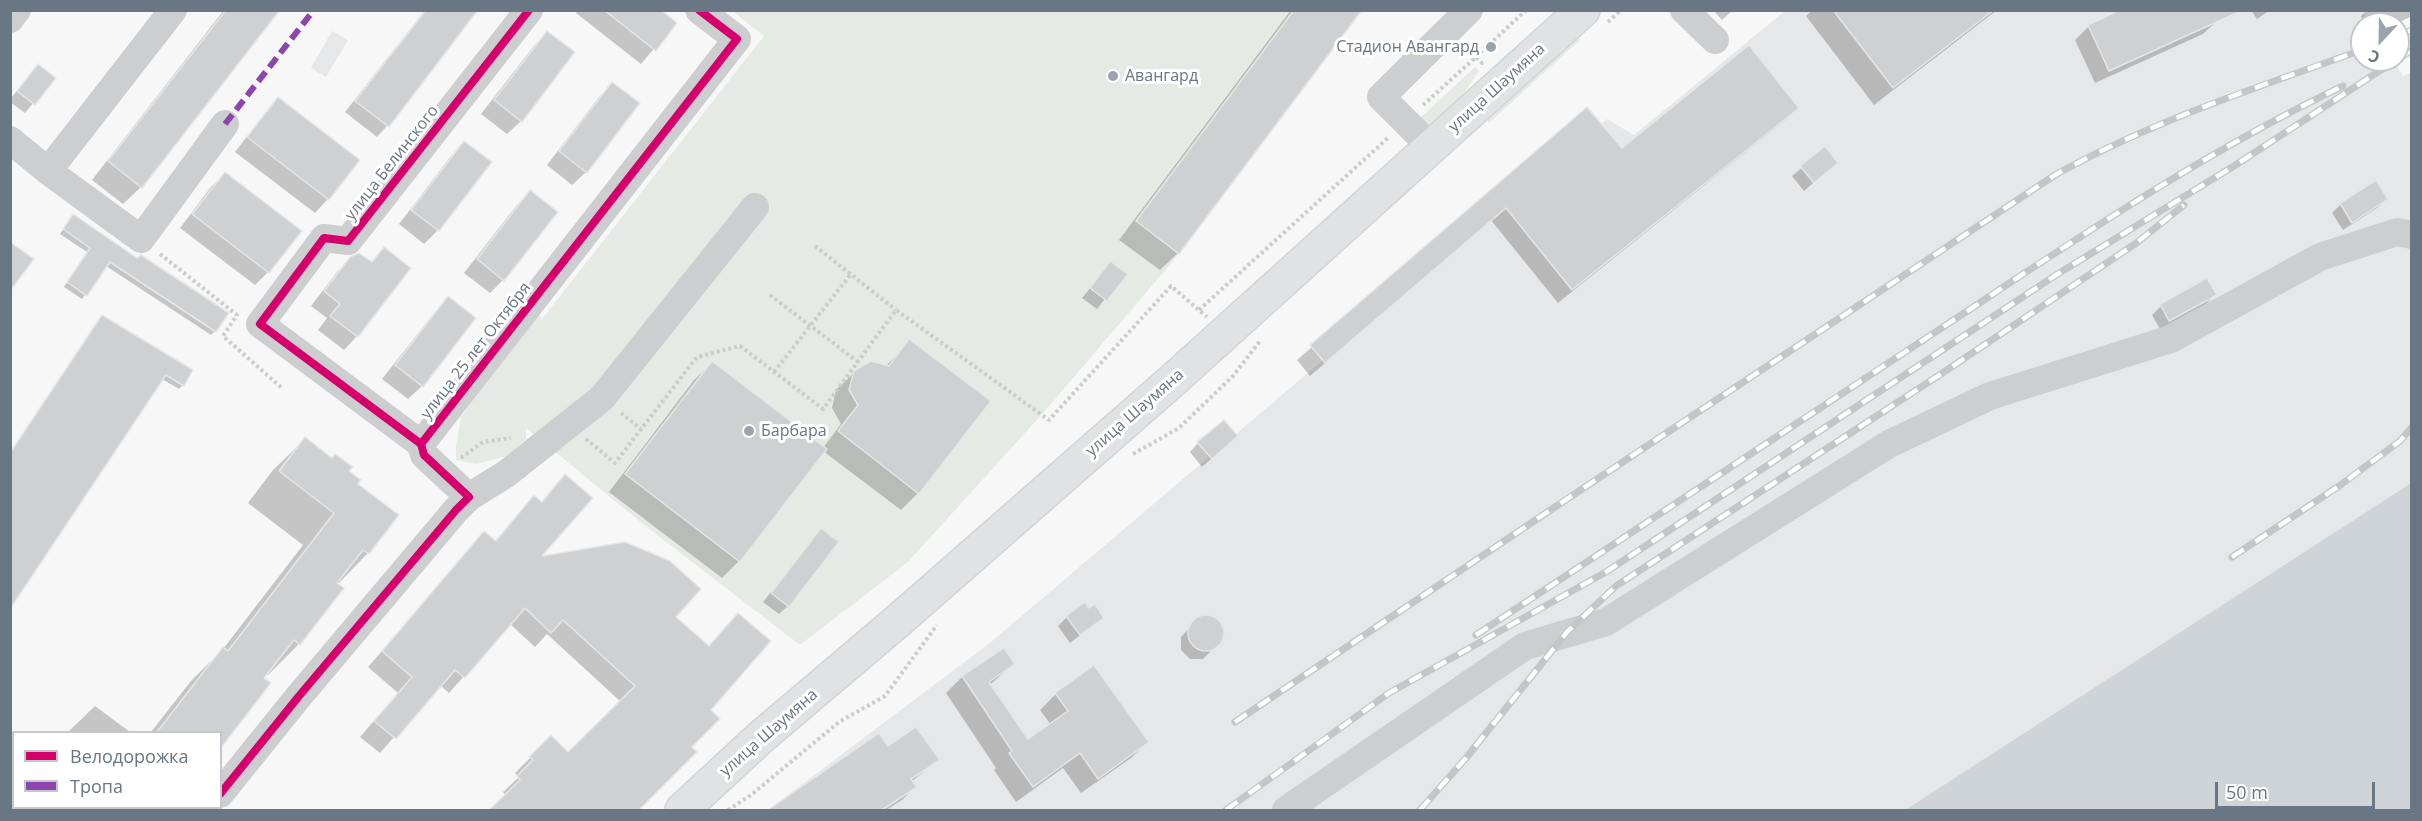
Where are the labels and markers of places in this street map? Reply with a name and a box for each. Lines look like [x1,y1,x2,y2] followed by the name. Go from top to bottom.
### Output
[1336,37,1479,57] place label: Стадион Авангард
[1484,40,1498,54] marker: Стадион Авангард
[1125,66,1198,86] place label: Авангард
[1106,69,1120,83] marker: Авангард
[761,421,827,441] place label: Барбара
[742,424,756,438] marker: Барбара

